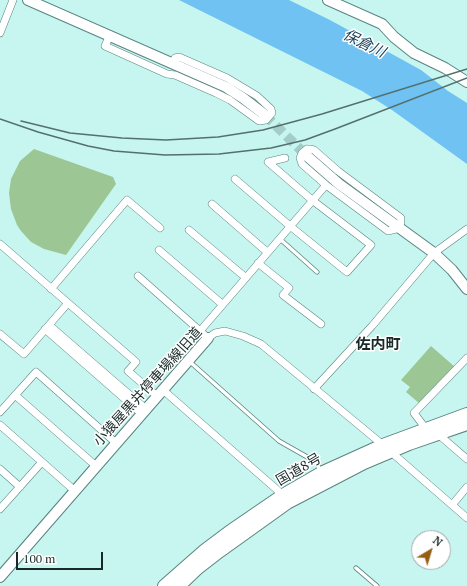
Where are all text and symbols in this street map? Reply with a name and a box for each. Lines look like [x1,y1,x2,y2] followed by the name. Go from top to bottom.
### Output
[340,26,388,62] water label: 保倉川
[90,324,206,450] street label: 小猿屋黒井停車場線旧道
[356,336,400,354] district label: 佐内町
[273,450,325,490] street label: 国道8号
[411,530,451,570] north arrow
[430,533,445,549] text: N
[18,544,105,570] scale bar
[23,551,55,566] text: 100 m

